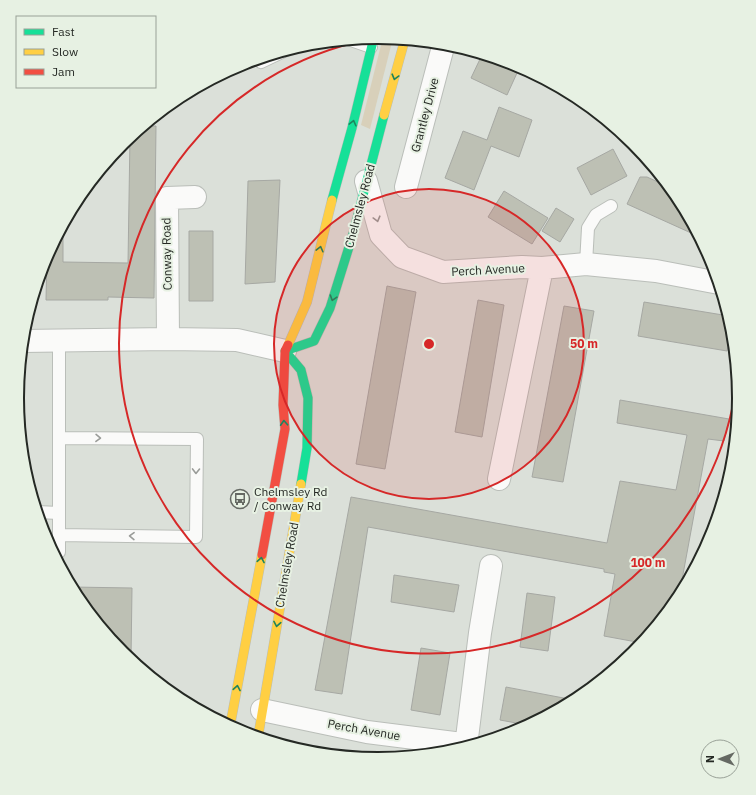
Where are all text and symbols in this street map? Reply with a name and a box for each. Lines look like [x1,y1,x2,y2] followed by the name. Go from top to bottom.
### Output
[16,16,156,88] legend
[52,24,75,39] text: Fast
[52,44,78,59] text: Slow
[52,64,75,79] text: Jam
[391,73,400,80] one-way arrow
[407,76,442,154] street label: Grantley Drive
[348,120,356,127] one-way arrow
[341,162,378,250] street label: Chelmsley Road
[372,216,380,222] one-way arrow
[158,217,175,291] street label: Conway Road
[315,246,324,253] one-way arrow
[451,260,526,279] street label: Perch Avenue
[329,294,338,301] one-way arrow
[570,336,598,351] text: 50 m
[422,337,436,351] centre of rings
[280,420,289,426] one-way arrow
[95,434,101,442] one-way arrow
[192,468,200,474] one-way arrow
[254,484,328,513] place label: Chelmsley Rd / Conway Rd
[229,488,251,510] bus stop icon: Chelmsley Rd / Conway Rd
[272,521,301,609] street label: Chelmsley Road
[129,532,135,540] one-way arrow
[630,555,666,570] text: 100 m
[256,557,264,563] one-way arrow
[273,621,282,627] one-way arrow
[232,684,241,691] one-way arrow
[326,716,402,743] street label: Perch Avenue
[700,739,740,779] north arrow
[703,755,717,763] text: N

